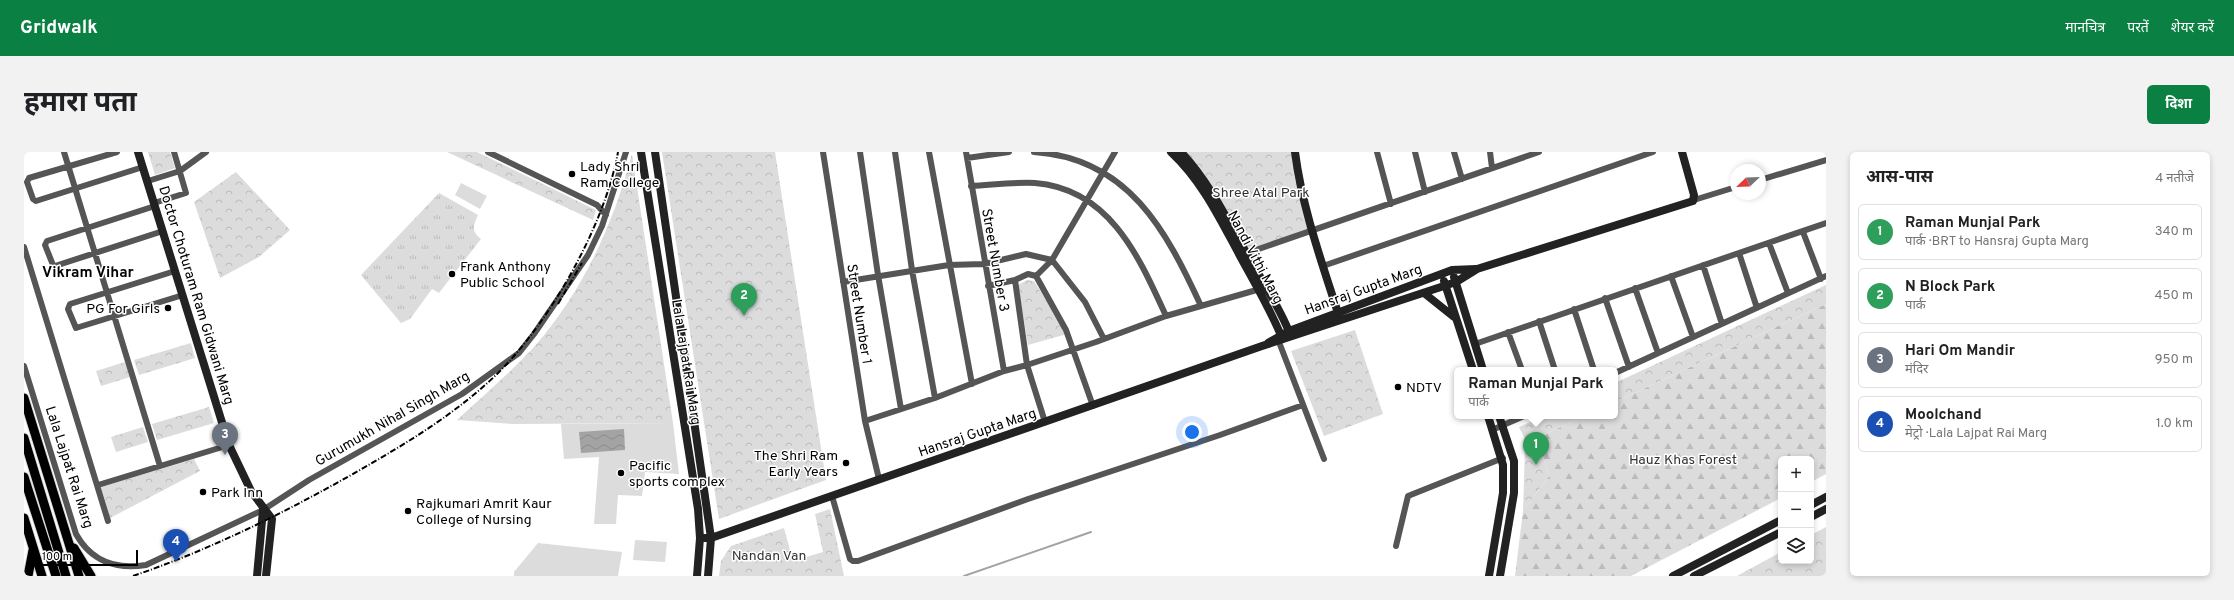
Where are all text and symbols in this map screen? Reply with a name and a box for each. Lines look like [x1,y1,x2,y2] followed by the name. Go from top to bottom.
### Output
[20,16,98,40] text: Gridwalk
[2065,20,2105,37] text: मानचित्र
[2127,20,2149,37] text: परतें
[2171,20,2214,37] text: शेयर करें
[2147,85,2210,124] button: दिशा
[24,86,137,122] text: हमारा पता
[580,159,659,192] place label: Lady Shri Ram College
[1730,164,1766,200] north arrow
[1866,167,1933,189] text: आस-पास
[567,169,577,179] marker: Lady Shri Ram College
[2155,171,2194,187] text: 4 नतीजे
[154,184,237,407] street label: Doctor Choturam Ram Gidwani Marg
[1212,185,1310,202] park label: Shree Atal Park
[977,207,1012,313] street label: Street Number 3
[1223,208,1286,307] street label: Nandi Vithi Marg
[1905,214,2040,233] text: Raman Munjal Park
[1877,224,1883,240] text: 1
[2155,224,2193,240] text: 340 m
[1905,234,2089,250] text: पार्क · BRT to Hansraj Gupta Marg
[460,259,551,292] place label: Frank Anthony Public School
[1302,261,1425,320] street label: Hansraj Gupta Marg
[842,263,875,366] street label: Street Number 1
[42,264,135,283] district label: Vikram Vihar
[447,269,457,279] marker: Frank Anthony Public School
[1905,278,1995,297] text: N Block Park
[731,283,757,316] pin: 2
[1876,288,1884,304] text: 2
[2154,288,2193,304] text: 450 m
[667,298,704,426] street label: Lala Lajpat Rai Marg
[1905,298,1926,314] text: पार्क
[86,301,160,318] place label: PG For Girls
[163,303,173,313] marker: PG For Girls
[1905,342,2015,361] text: Hari Om Mandir
[1876,352,1884,368] text: 3
[2155,352,2193,368] text: 950 m
[1905,362,1928,378] text: मंदिर
[1454,367,1618,419] popup
[313,368,473,471] street label: Gurumukh Nihal Singh Marg
[1468,375,1604,394] text: Raman Munjal Park
[1406,380,1442,397] place label: NDTV
[1393,382,1403,392] marker: NDTV
[1468,395,1489,411] text: पार्क
[41,404,96,531] street label: Lala Lajpat Rai Marg
[916,405,1039,462] street label: Hansraj Gupta Marg
[1905,406,1982,425] text: Moolchand
[1876,416,1884,432] text: 4
[2156,416,2193,432] text: 1.0 km
[212,422,238,455] pin: 3
[1182,422,1202,442] your location
[1905,426,2047,442] text: मेट्रो · Lala Lajpat Rai Marg
[1523,432,1549,465] pin: 1
[754,448,838,481] place label: The Shri Ram Early Years
[1629,452,1737,469] park label: Hauz Khas Forest
[1778,456,1814,564] map controls
[1778,456,1814,492] button: +
[629,458,725,491] place label: Pacific sports complex
[841,458,851,468] marker: The Shri Ram Early Years
[616,468,626,478] marker: Pacific sports complex
[211,485,263,502] place label: Park Inn
[198,487,208,497] marker: Park Inn
[1778,492,1814,528] button: −
[416,496,552,529] place label: Rajkumari Amrit Kaur College of Nursing
[403,506,413,516] marker: Rajkumari Amrit Kaur College of Nursing
[1778,528,1814,564] button: layers
[163,529,189,562] pin: 4
[36,548,138,567] scale bar
[732,548,806,565] park label: Nandan Van
[42,550,72,564] text: 100 m

